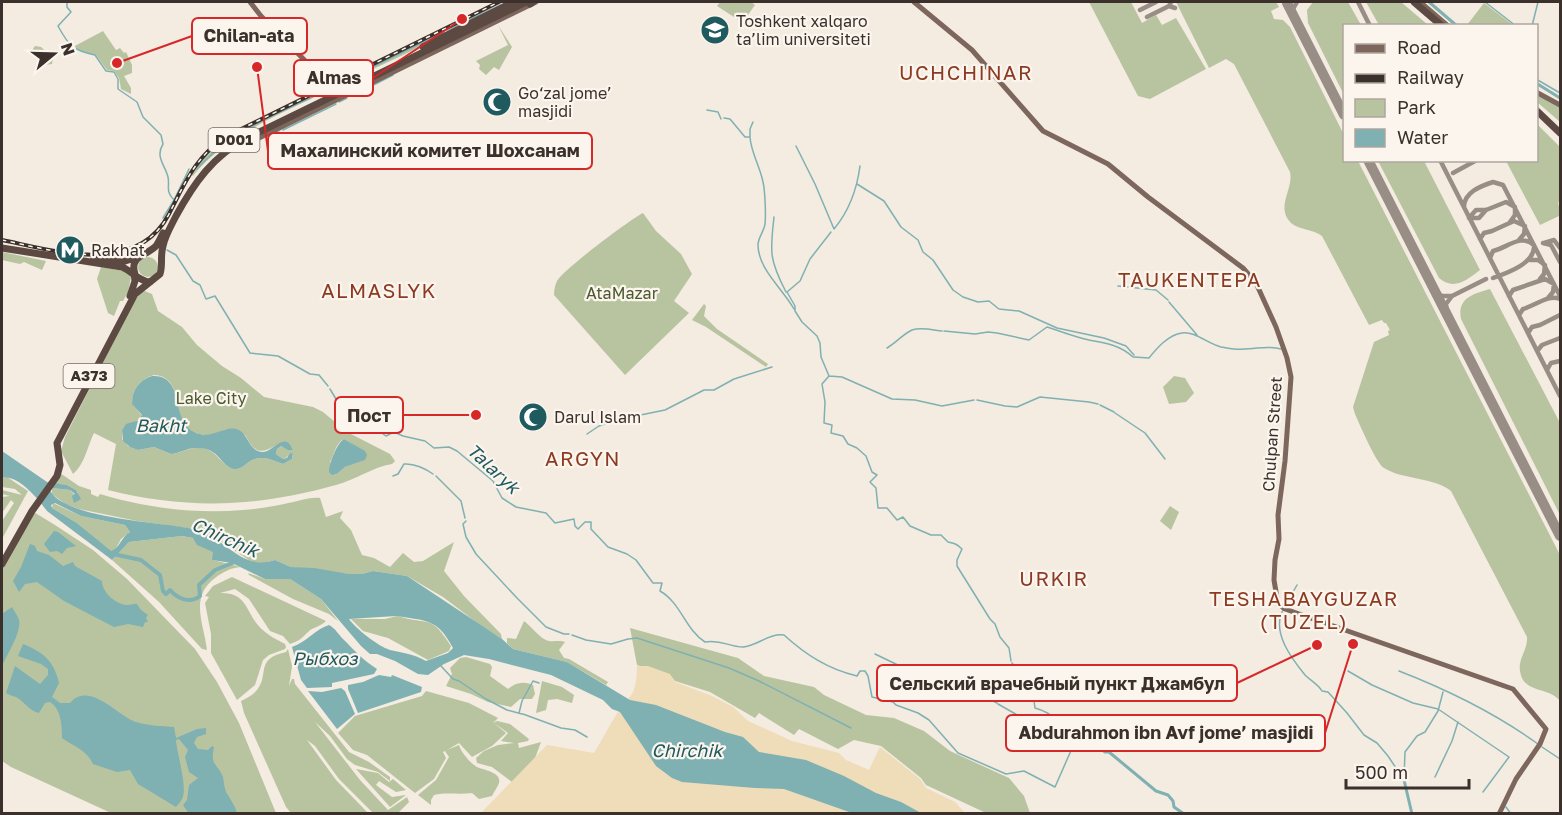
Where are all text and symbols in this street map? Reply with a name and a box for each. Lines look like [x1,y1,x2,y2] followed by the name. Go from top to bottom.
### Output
[736,11,871,49] place label: Toshkent xalqaro ta’lim universiteti
[699,14,731,46] school or university icon: Toshkent xalqaro ta’lim universiteti
[192,18,307,54] callout: Chilan-ata
[24,24,84,84] north arrow
[204,24,294,46] text: Chilan-ata
[1343,24,1538,162] legend
[1397,36,1441,58] text: Road
[57,40,80,58] text: N
[294,60,373,96] callout: Almas
[899,60,1033,84] district label: UCHCHINAR
[307,66,361,88] text: Almas
[1397,66,1464,88] text: Railway
[518,83,612,121] place label: Go‘zal jome’ masjidi
[481,86,513,118] mosque icon: Go‘zal jome’ masjidi
[1397,96,1436,118] text: Park
[1397,126,1448,148] text: Water
[208,128,260,152] road number: D001
[268,133,592,169] callout: Махалинский комитет Шохcанам
[280,139,580,161] text: Махалинский комитет Шохcанам
[54,234,86,266] metro station icon: Rakhat
[91,240,145,260] place label: Rakhat
[1118,267,1262,291] district label: TAUKENTEPA
[321,278,437,302] district label: ALMASLYK
[586,283,658,303] park label: AtaMazar
[64,364,115,388] road number: A373
[1258,376,1286,492] street label: Chulpan Street
[175,388,247,408] park label: Lake City
[335,397,403,433] callout: Пост
[517,401,549,433] mosque icon: Darul Islam
[347,404,391,426] text: Пост
[554,407,641,427] place label: Darul Islam
[136,414,188,436] water label: Bakht
[463,439,526,499] water label: Talaryk
[545,446,621,470] district label: ARGYN
[189,513,264,562] water label: Chirchik
[1019,566,1089,590] district label: URKIR
[1209,586,1399,633] district label: TESHABAYGUZAR (TUZEL)
[292,647,359,669] water label: Рыбхоз
[877,665,1237,701] callout: Сельский врачебный пункт Джамбул
[889,672,1225,694] text: Сельский врачебный пункт Джамбул
[1006,715,1325,751] callout: Abdurahmon ibn Avf jome’ masjidi
[1018,721,1314,743] text: Abdurahmon ibn Avf jome’ masjidi
[652,739,724,761] water label: Chirchik
[1346,752,1469,790] scale bar
[1355,761,1408,783] text: 500 m

